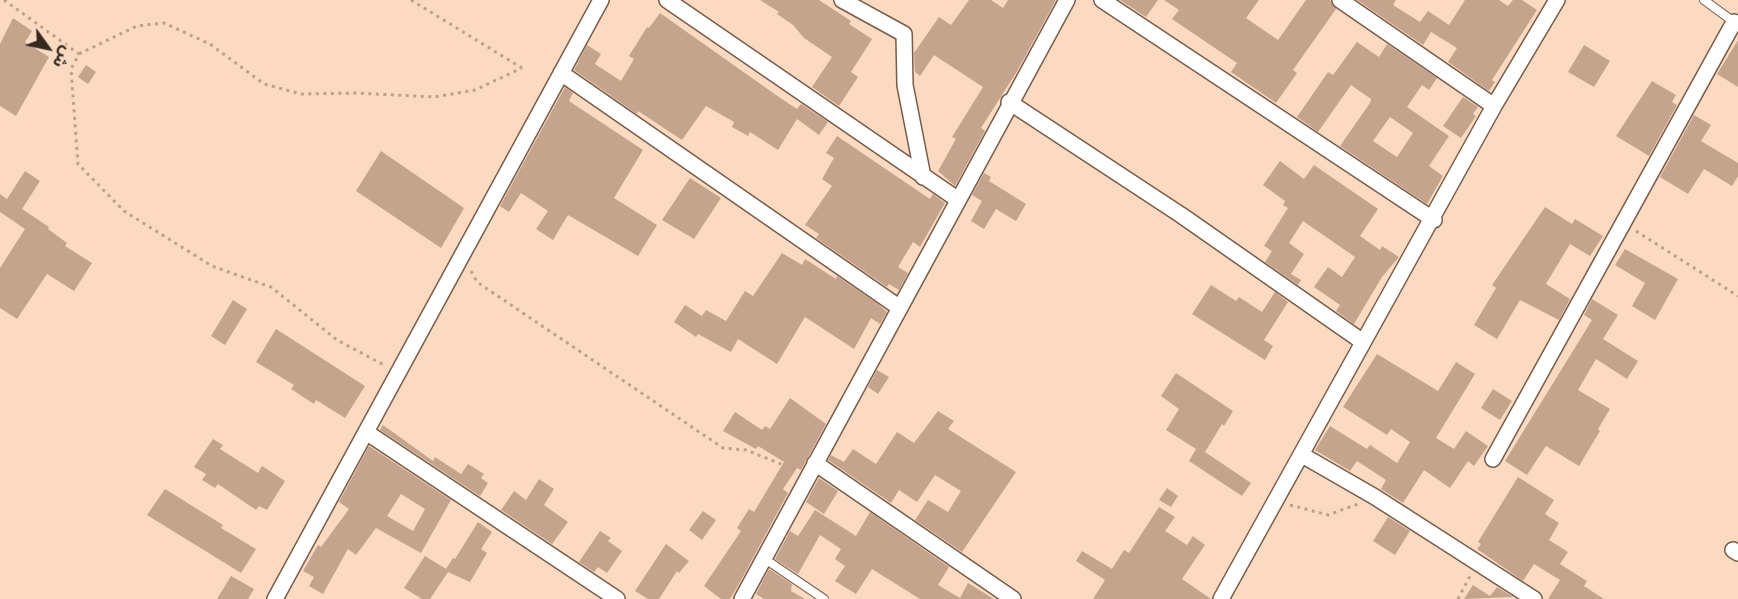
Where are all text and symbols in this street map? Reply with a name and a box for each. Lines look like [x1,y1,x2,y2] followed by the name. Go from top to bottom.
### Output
[18,18,78,78] north arrow
[50,44,77,72] text: ش

